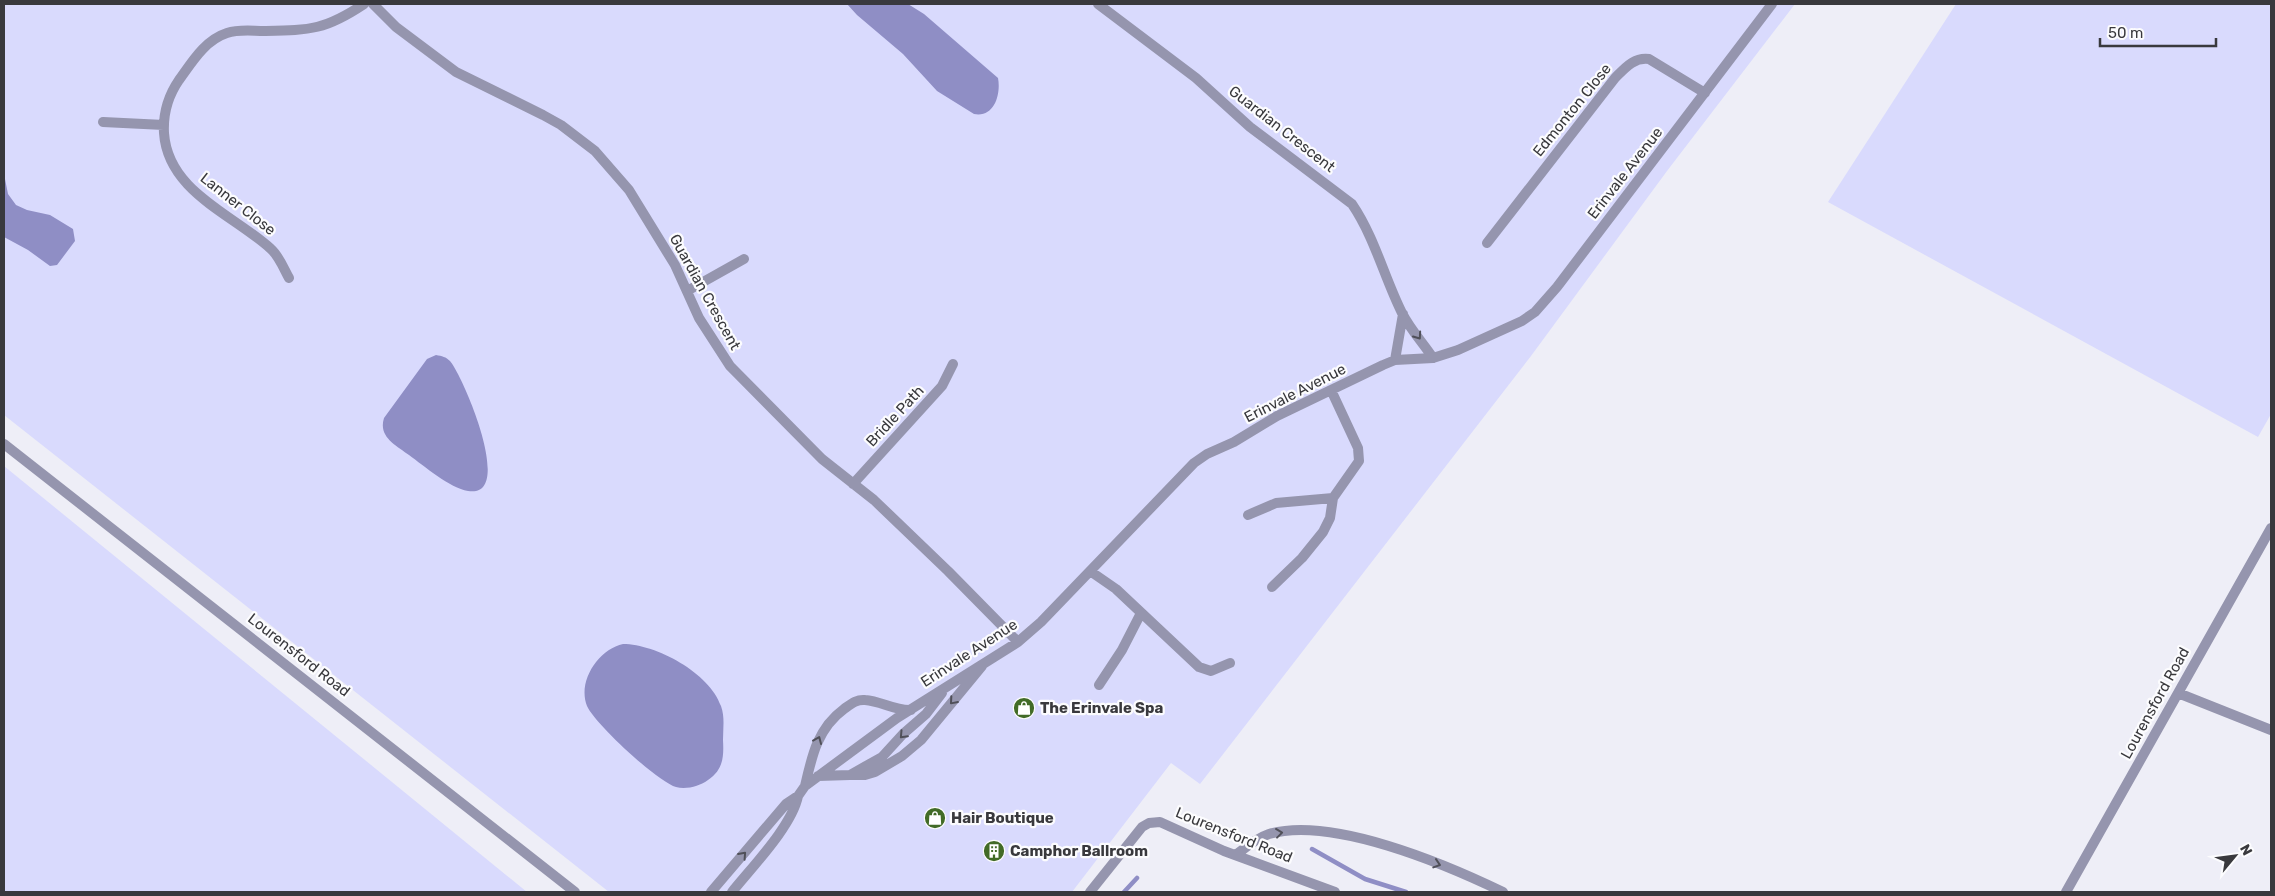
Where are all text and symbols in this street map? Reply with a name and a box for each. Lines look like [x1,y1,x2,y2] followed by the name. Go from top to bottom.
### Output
[2100,15,2216,47] scale bar
[2108,24,2143,42] text: 50 m
[1529,60,1615,160] street label: Edmonton Close
[1225,82,1339,176] street label: Guardian Crescent
[1584,124,1666,222] street label: Erinvale Avenue
[197,169,279,239] street label: Lanner Close
[666,231,744,353] street label: Guardian Crescent
[1412,330,1421,340] one-way arrow
[1241,360,1349,426] street label: Erinvale Avenue
[862,382,928,450] street label: Bridle Path
[244,610,354,700] street label: Lourensford Road
[917,615,1021,691] street label: Erinvale Avenue
[2117,644,2193,762] street label: Lourensford Road
[950,695,959,704] one-way arrow
[1012,696,1036,720] shop icon: The Erinvale Spa
[1040,699,1163,717] place label: The Erinvale Spa
[900,729,909,738] one-way arrow
[812,736,823,745] one-way arrow
[1173,803,1295,867] street label: Lourensford Road
[923,806,947,830] shop icon: Hair Boutique
[951,809,1054,827] place label: Hair Boutique
[1276,828,1284,839] one-way arrow
[2210,831,2260,881] north arrow
[982,839,1006,863] building icon: Camphor Ballroom
[2236,841,2256,858] text: N
[1010,842,1148,860] place label: Camphor Ballroom
[737,852,746,861] one-way arrow
[1432,858,1441,868] one-way arrow

